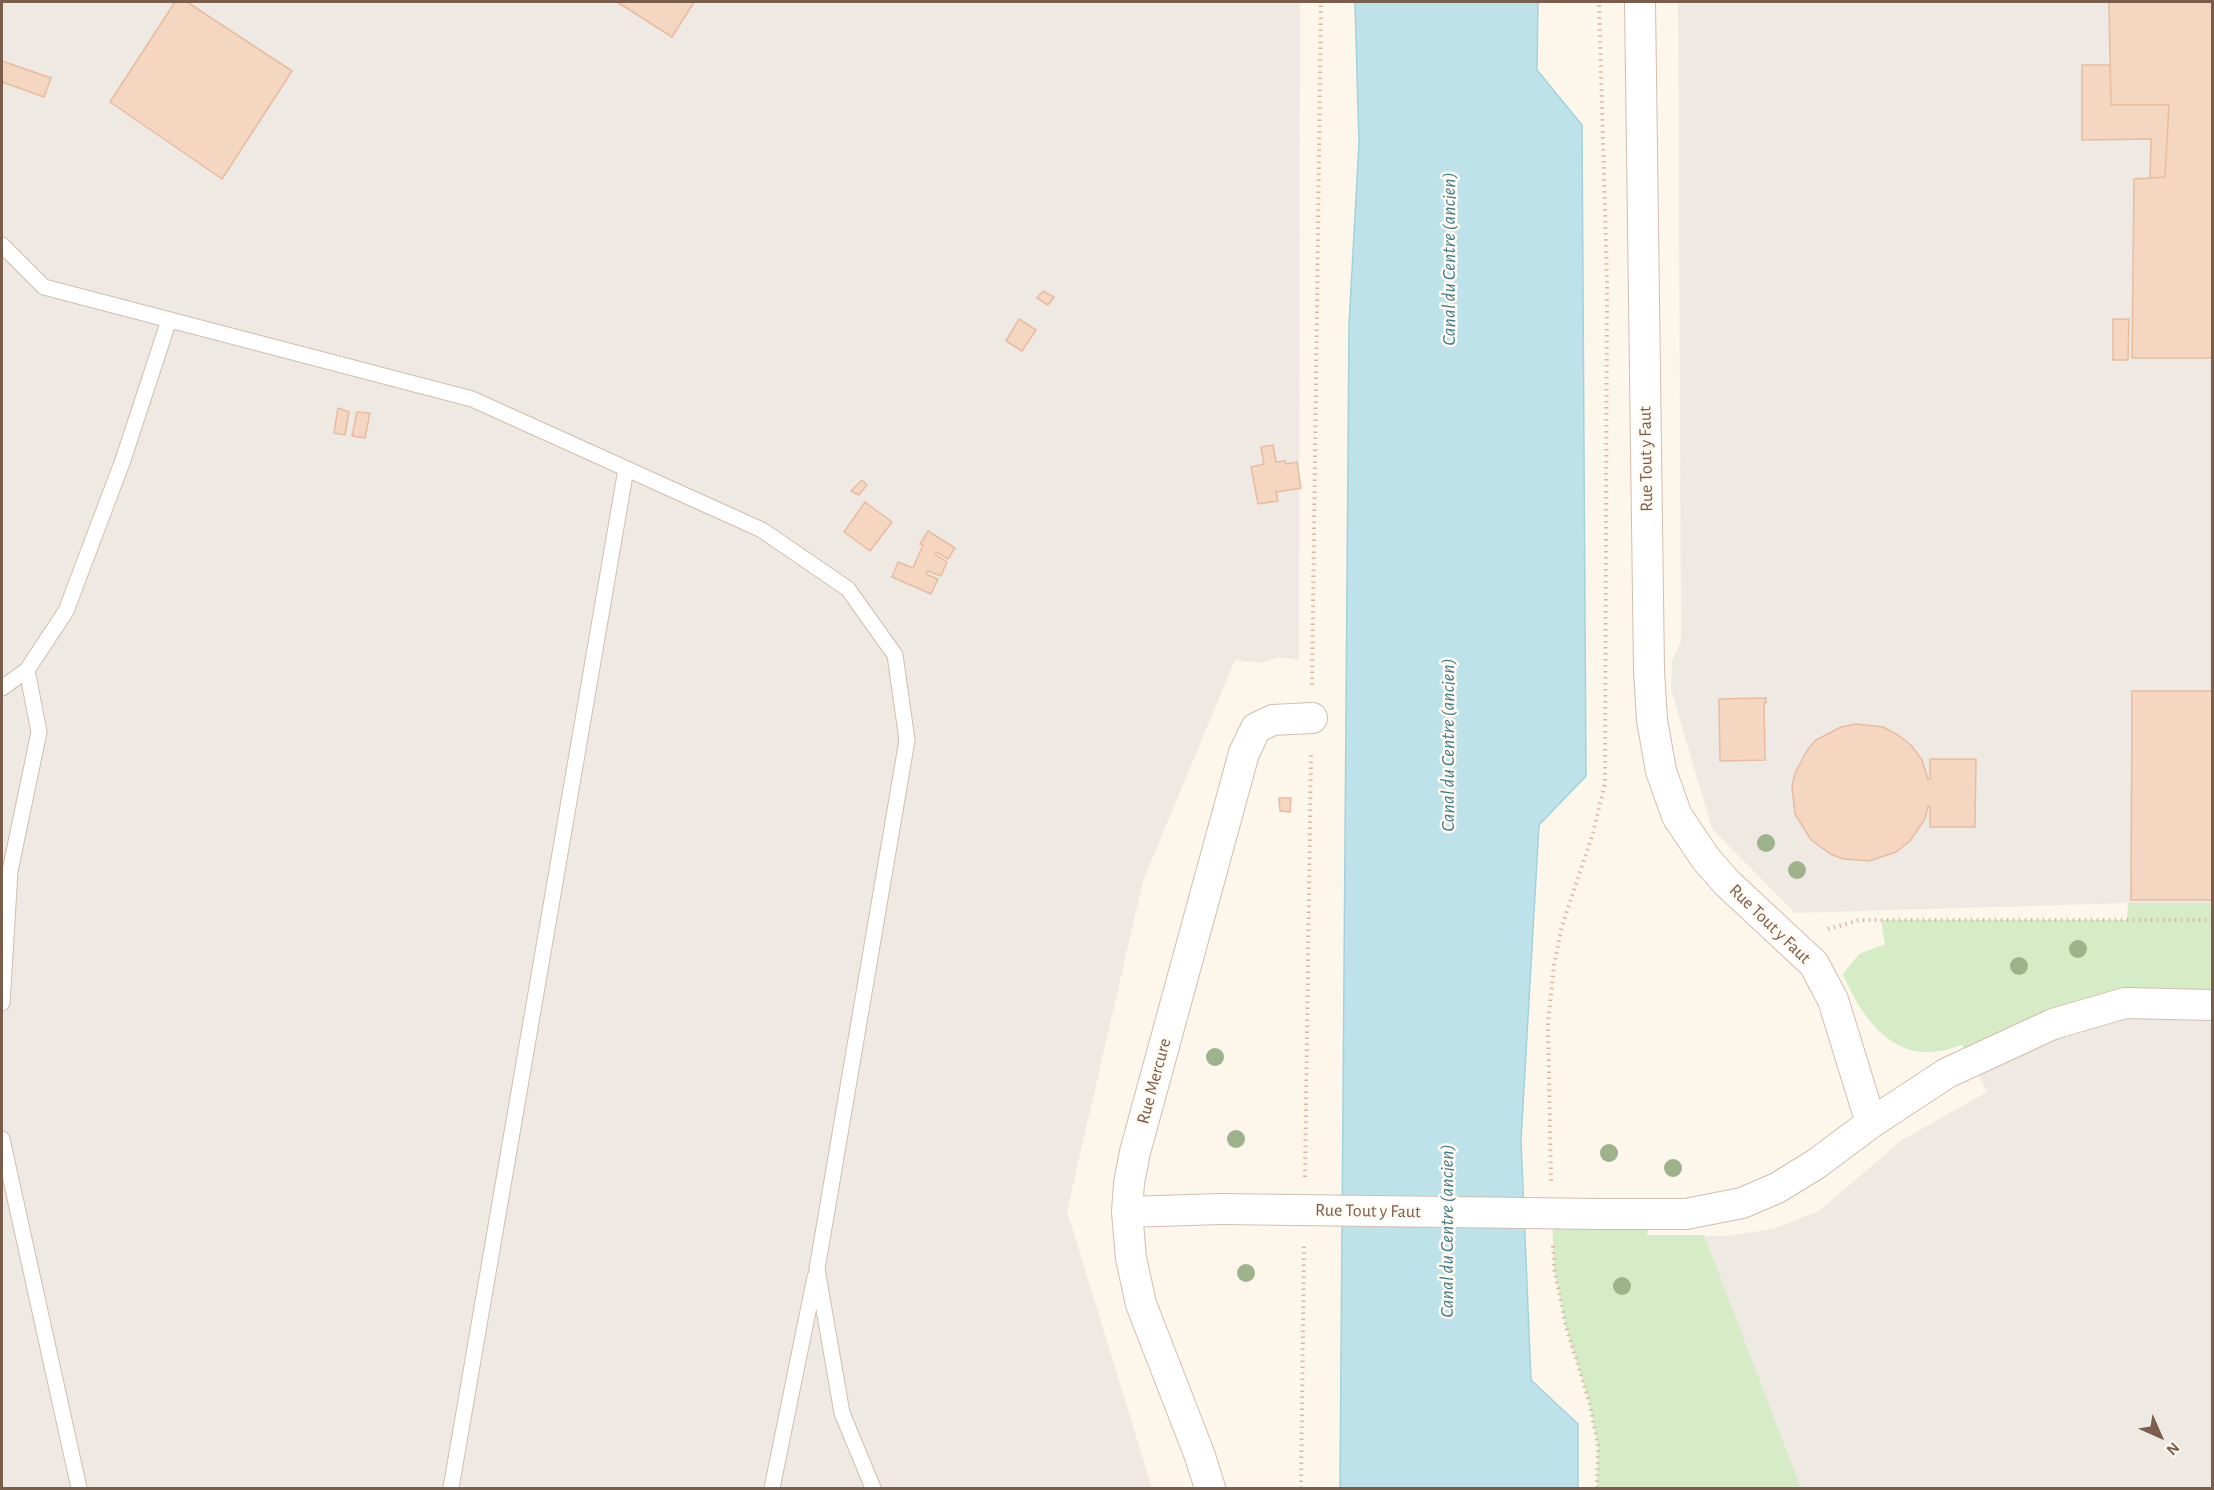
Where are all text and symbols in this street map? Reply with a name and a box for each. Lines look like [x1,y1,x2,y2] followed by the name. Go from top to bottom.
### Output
[1437,172,1461,346] water label: Canal du Centre (ancien)
[1634,406,1658,512] street label: Rue Tout y Faut
[1436,658,1460,832] water label: Canal du Centre (ancien)
[1725,880,1815,968] street label: Rue Tout y Faut
[1132,1036,1176,1126] street label: Rue Mercure
[1435,1144,1459,1318] water label: Canal du Centre (ancien)
[1315,1199,1421,1223] street label: Rue Tout y Faut
[2130,1406,2190,1466] north arrow
[2163,1439,2182,1458] text: N

